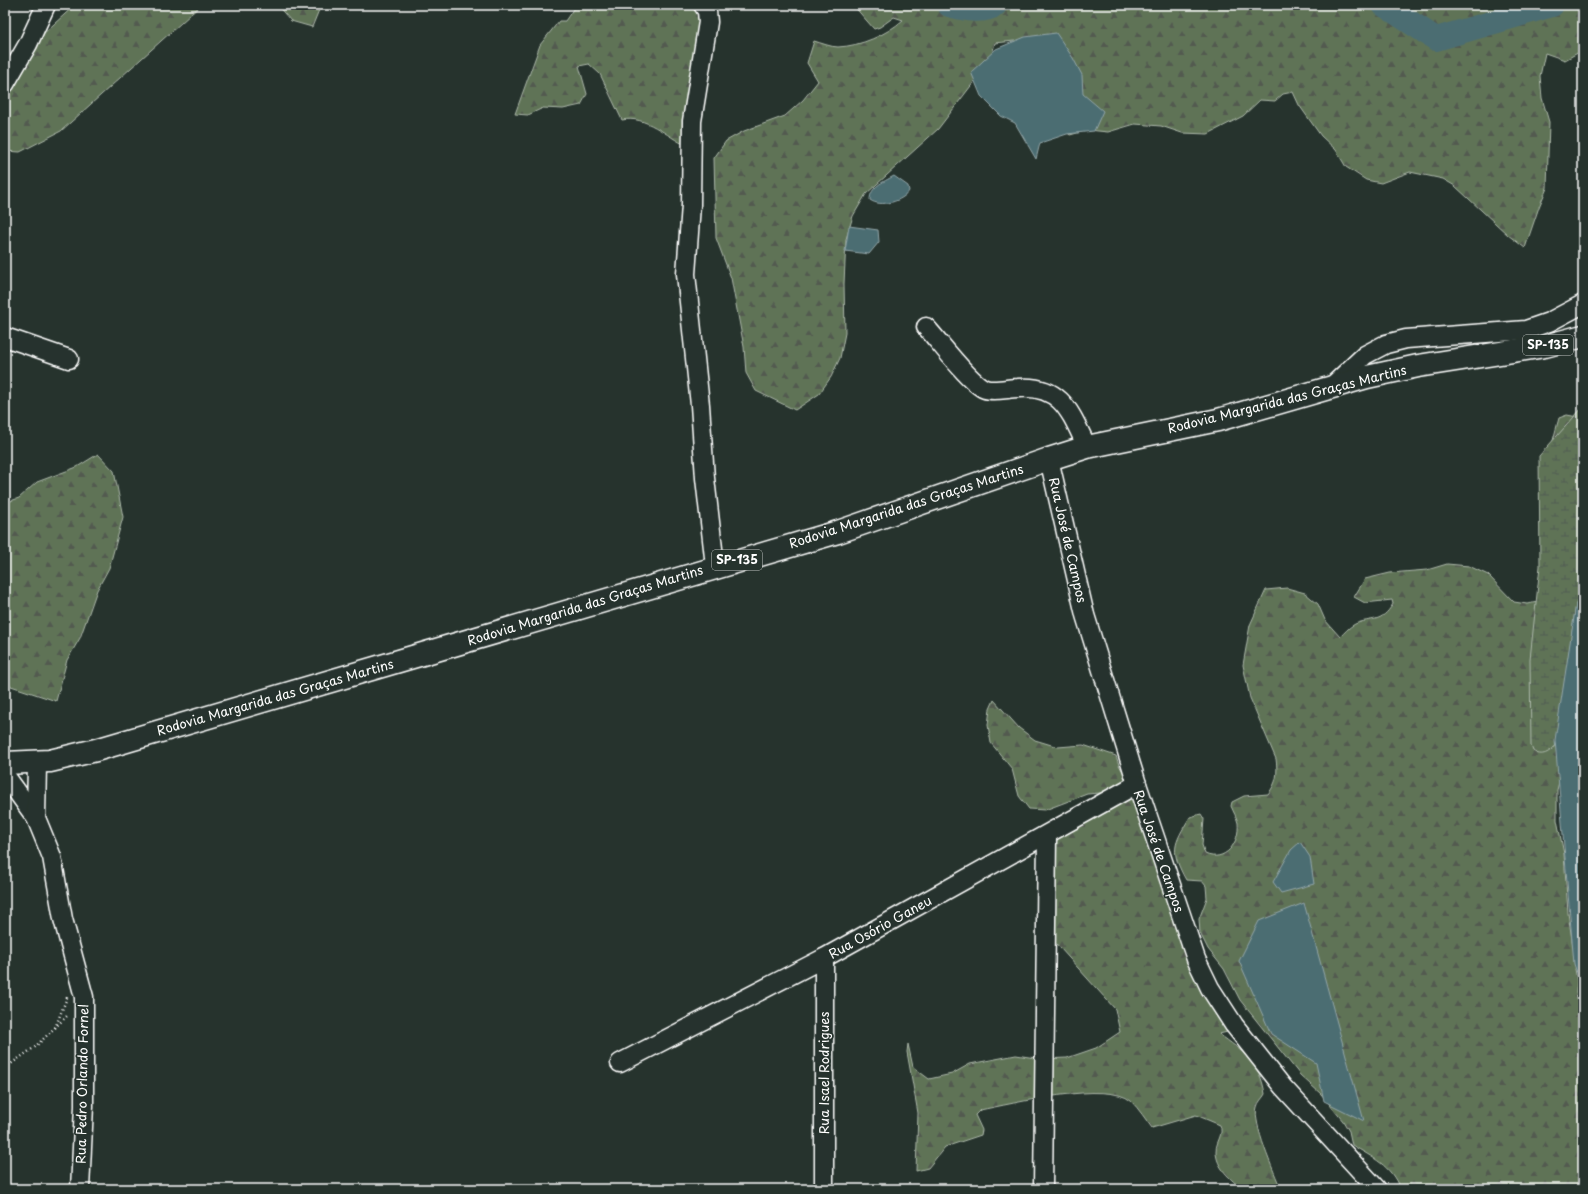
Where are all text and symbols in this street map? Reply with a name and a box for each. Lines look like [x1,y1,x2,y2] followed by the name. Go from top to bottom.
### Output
[1523,335,1573,355] road number: SP-135
[1165,360,1408,437] street label: Rodovia Margarida das Graças Martins
[786,459,1026,553] street label: Rodovia Margarida das Graças Martins
[1045,475,1092,605] street label: Rua José de Campos
[712,550,762,570] road number: SP-135
[465,560,705,650] street label: Rodovia Margarida das Graças Martins
[154,654,396,739] street label: Rodovia Margarida das Graças Martins
[1130,787,1189,915] street label: Rua José de Campos
[825,890,935,963] street label: Rua Osório Ganeu
[71,1004,92,1164] street label: Rua Pedro Orlando Fornel
[814,1012,833,1134] street label: Rua Isael Rodrigues

